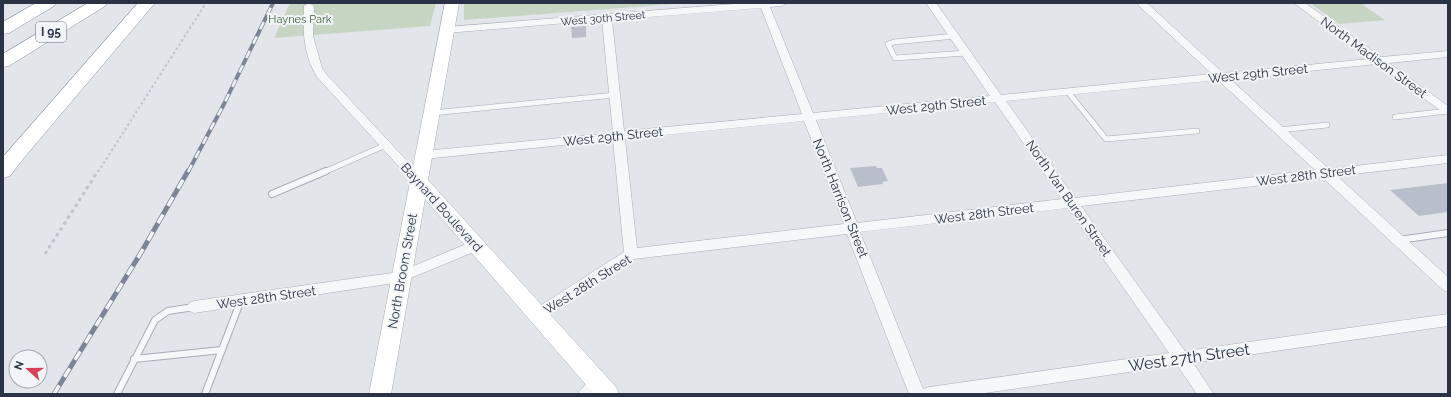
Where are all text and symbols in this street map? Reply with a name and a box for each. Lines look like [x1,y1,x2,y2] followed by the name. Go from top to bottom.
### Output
[560,8,646,29] street label: West 30th Street
[268,13,332,26] park label: Haynes Park
[1318,14,1430,101] street label: North Madison Street
[36,22,66,42] road number: I 95
[1208,61,1309,86] street label: West 29th Street
[886,93,987,118] street label: West 29th Street
[563,124,664,149] street label: West 29th Street
[810,137,872,260] street label: North Harrison Street
[1023,137,1115,260] street label: North Van Buren Street
[398,160,485,255] street label: Baynard Boulevard
[1255,162,1357,189] street label: West 28th Street
[933,200,1035,227] street label: West 28th Street
[385,211,420,330] street label: North Broom Street
[541,251,634,317] street label: West 28th Street
[215,283,317,312] street label: West 28th Street
[1127,339,1252,375] street label: West 27th Street
[8,349,48,389] north arrow
[12,359,27,372] text: N

